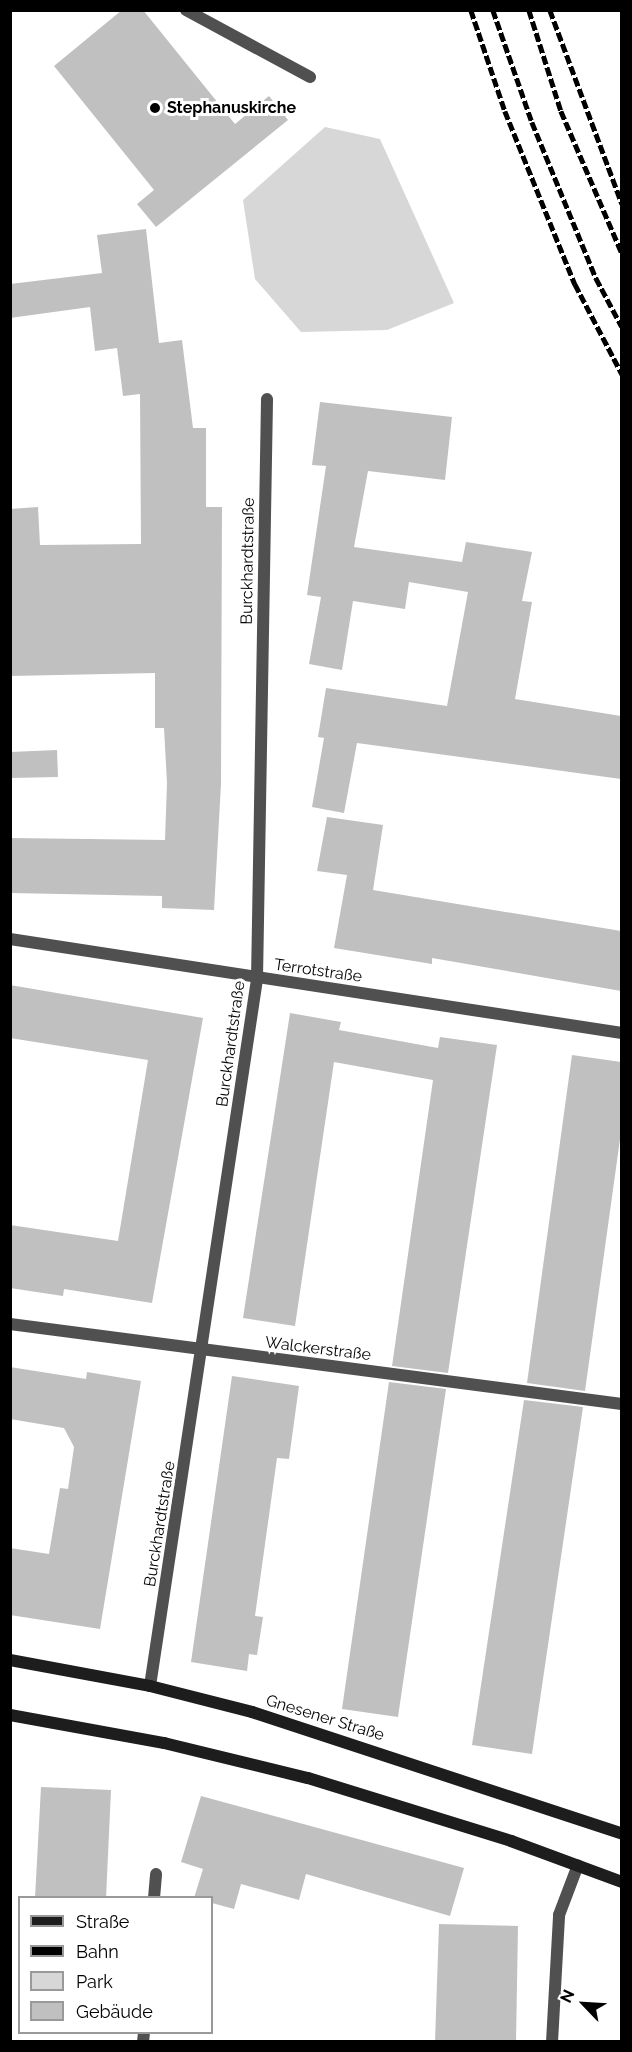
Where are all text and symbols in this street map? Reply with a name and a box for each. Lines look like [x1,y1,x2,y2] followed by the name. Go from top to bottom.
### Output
[167,98,296,118] place label: Stephanuskirche
[148,101,162,115] marker: Stephanuskirche
[237,497,259,625] street label: Burckhardtstraße
[273,955,363,987] street label: Terrotstraße
[213,980,249,1108] street label: Burckhardtstraße
[264,1333,372,1365] street label: Walckerstraße
[141,1460,179,1588] street label: Burckhardtstraße
[263,1691,387,1745] street label: Gnesener Straße
[18,1896,213,2034] legend
[76,1911,129,1932] text: Straße
[76,1941,119,1962] text: Bahn
[76,1971,113,1992] text: Park
[554,1974,614,2034] north arrow
[556,1987,578,2006] text: N
[76,2001,153,2022] text: Gebäude

